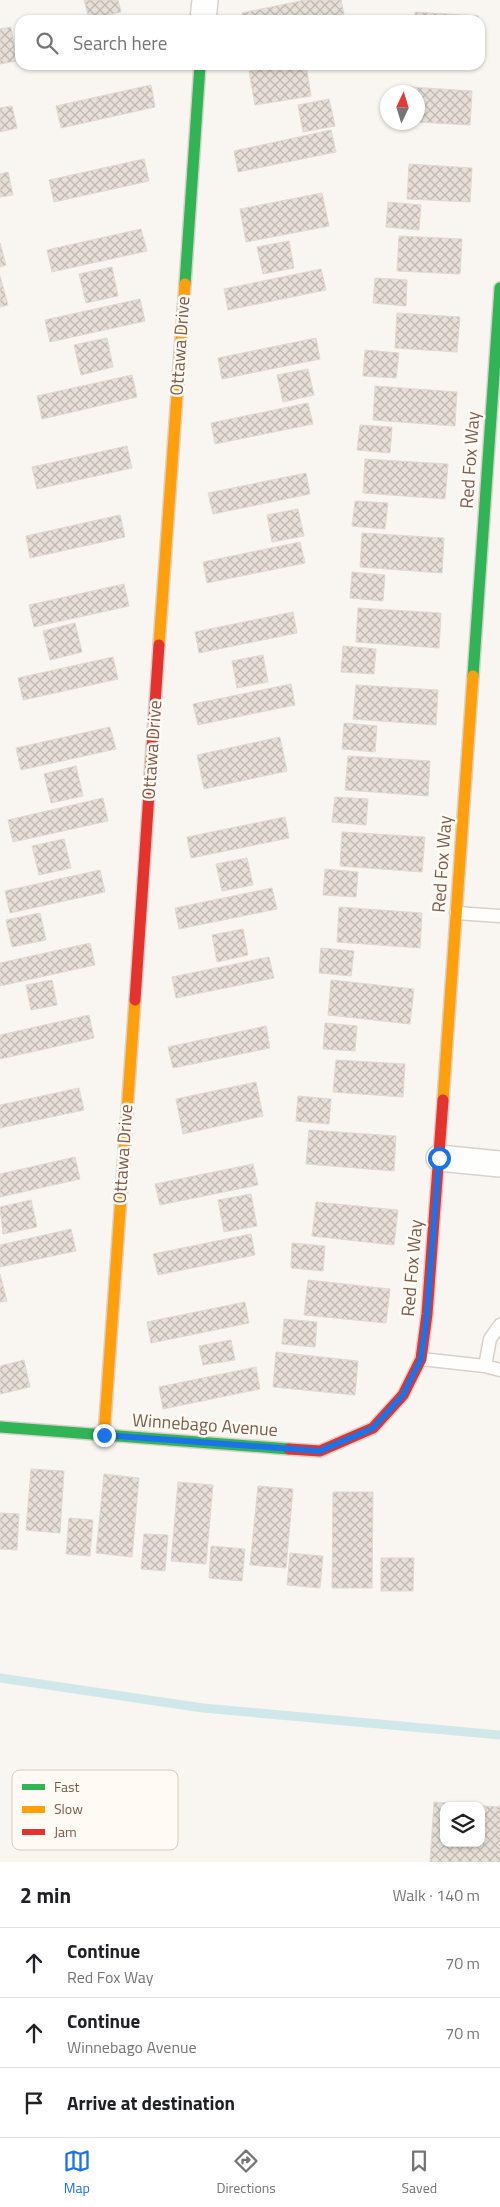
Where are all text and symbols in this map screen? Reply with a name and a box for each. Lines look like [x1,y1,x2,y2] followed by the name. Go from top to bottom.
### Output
[15,15,485,70] search box
[73,28,167,57] text: Search here
[33,29,61,57] icon: search
[380,85,425,130] north arrow
[163,295,196,397] street label: Ottawa Drive
[453,410,486,509] street label: Red Fox Way
[135,699,168,801] street label: Ottawa Drive
[425,814,458,913] street label: Red Fox Way
[106,1103,139,1205] street label: Ottawa Drive
[428,1147,451,1170] route start
[394,1218,429,1318] street label: Red Fox Way
[131,1406,279,1443] street label: Winnebago Avenue
[93,1424,116,1447] route end
[12,1770,178,1850] legend
[54,1776,79,1797] text: Fast
[54,1798,83,1819] text: Slow
[440,1802,485,1847] map controls
[440,1802,485,1847] button: layers
[54,1821,77,1842] text: Jam
[20,1879,71,1911] text: 2 min
[392,1883,480,1907] text: Walk · 140 m
[67,1936,140,1965] text: Continue
[20,1949,48,1977] icon: ahead
[445,1951,480,1975] text: 70 m
[67,1965,154,1989] text: Red Fox Way
[67,2006,140,2035] text: Continue
[20,2019,48,2047] icon: ahead
[445,2021,480,2045] text: 70 m
[67,2035,197,2059] text: Winnebago Avenue
[67,2088,235,2117] text: Arrive at destination
[20,2089,48,2117] icon: arrive
[63,2147,91,2198] tab: Map
[216,2147,276,2198] tab: Directions
[402,2147,437,2198] tab: Saved

